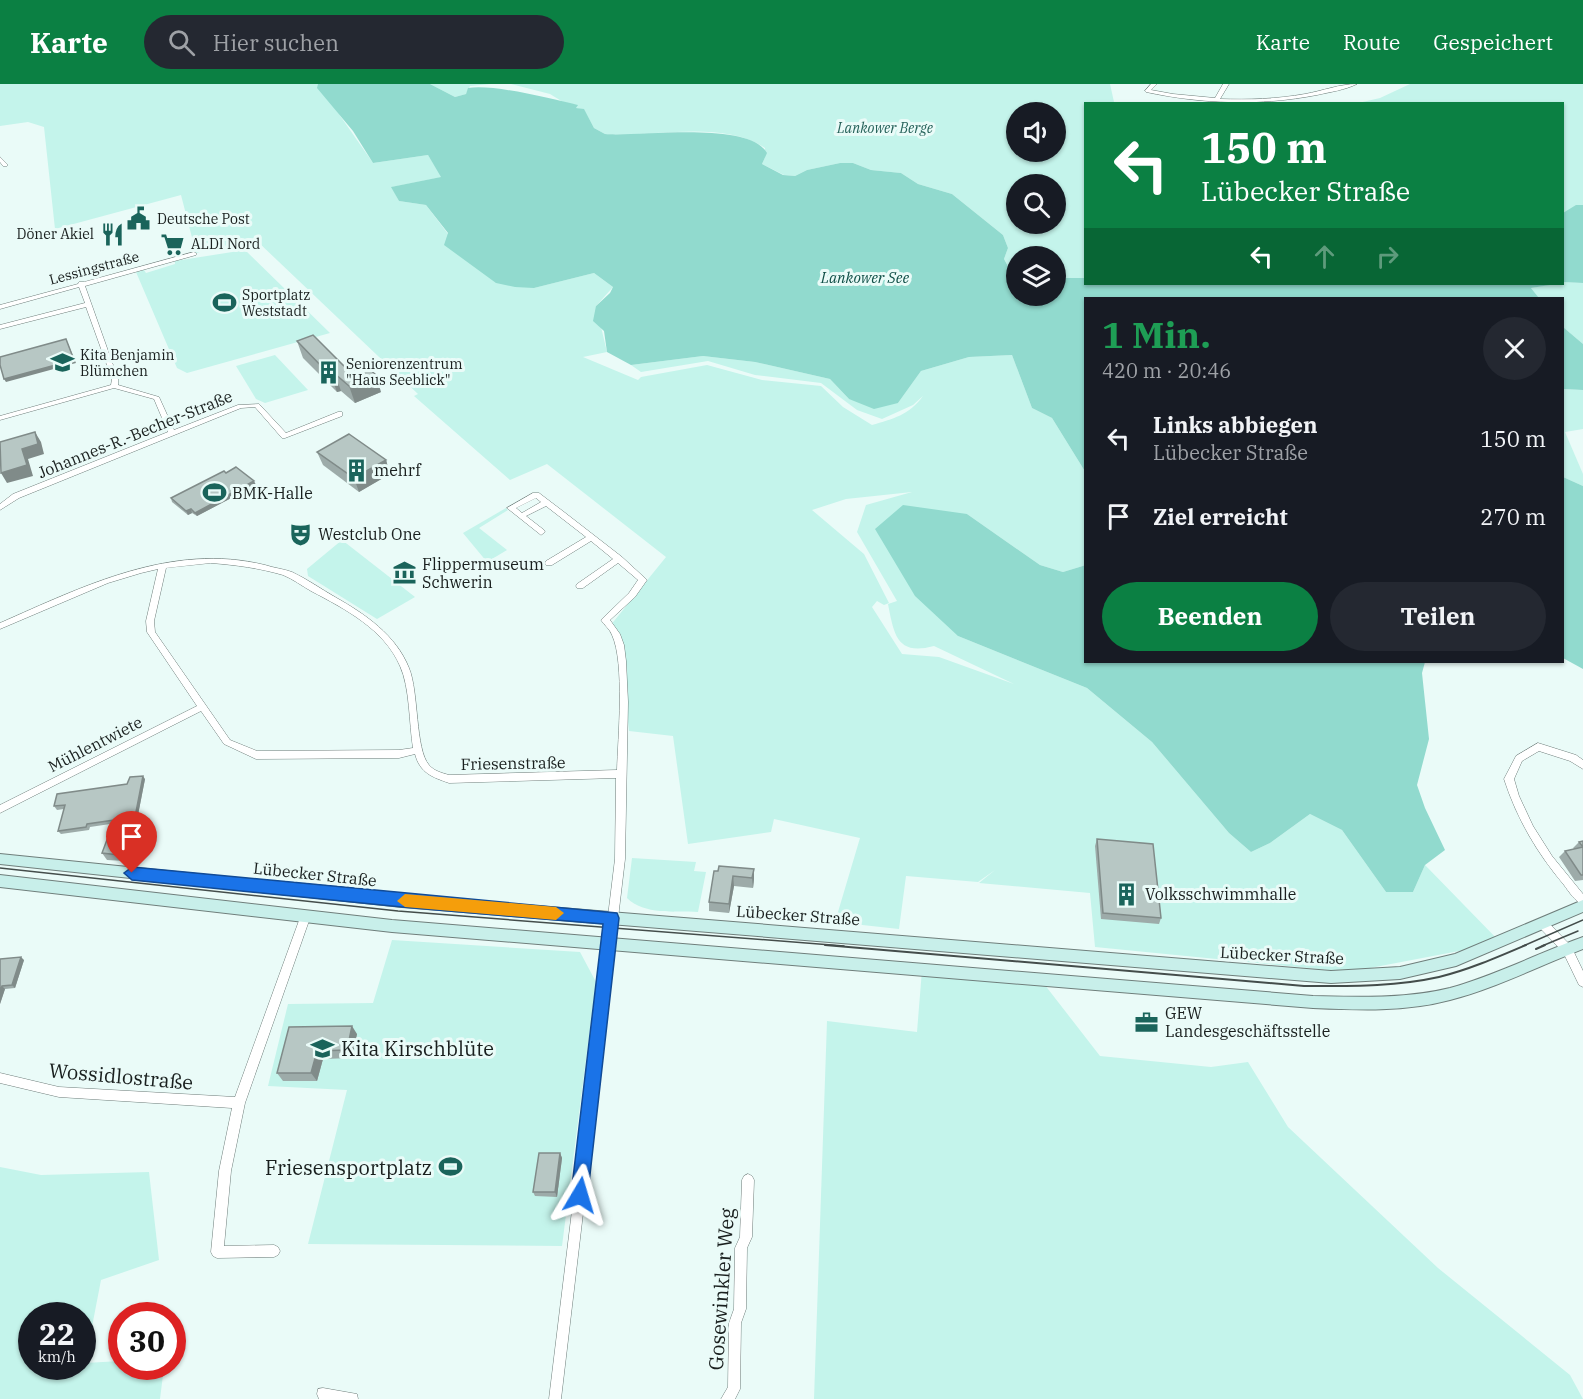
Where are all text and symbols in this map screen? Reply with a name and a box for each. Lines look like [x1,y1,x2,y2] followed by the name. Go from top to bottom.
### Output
[144,15,564,69] search box
[30,24,108,61] text: Karte
[165,26,198,59] icon: search
[213,28,339,57] text: Hier suchen
[1256,28,1310,56] text: Karte
[1343,28,1400,56] text: Route
[1433,28,1553,56] text: Gespeichert
[1006,102,1066,306] map controls
[1006,102,1066,162] button: sound
[836,119,934,137] park label: Lankower Berge
[1201,120,1327,175] text: 150 m
[1102,126,1180,204] icon: left
[1201,173,1410,208] text: Lübecker Straße
[1006,174,1066,234] button: search
[126,206,152,232] public building icon: Deutsche Post
[157,210,250,228] place label: Deutsche Post
[99,221,125,247] restaurant icon: Döner Akiel
[17,225,94,243] place label: Döner Akiel
[160,231,186,257] supermarket icon: ALDI Nord
[191,235,261,253] place label: ALDI Nord
[1245,240,1278,273] icon: left
[1308,240,1341,273] icon: ahead
[1371,240,1404,273] icon: right
[1006,246,1066,306] button: layers
[47,247,141,289] street label: Lessingstraße
[820,268,909,287] water label: Lankower See
[242,286,310,320] place label: Sportplatz Weststadt
[211,290,237,316] sports icon: Sportplatz Weststadt
[1102,311,1211,358] text: 1 Min.
[1483,317,1546,380] button: close
[80,346,175,380] place label: Kita Benjamin Blümchen
[49,350,75,376] school or university icon: Kita Benjamin Blümchen
[346,355,463,389] place label: Seniorenzentrum "Haus Seeblick"
[1102,357,1231,384] text: 420 m · 20:46
[315,359,341,385] building icon: Seniorenzentrum "Haus Seeblick"
[35,386,235,482] street label: Johannes-R.-Becher-Straße
[1153,410,1318,439] text: Links abbiegen
[1102,422,1135,455] icon: left
[1480,424,1546,453] text: 150 m
[1153,439,1308,466] text: Lübecker Straße
[343,457,369,483] building icon: mehrf
[374,460,422,480] place label: mehrf
[201,480,227,506] sports icon: BMK-Halle
[232,483,313,503] place label: BMK-Halle
[1102,500,1135,533] icon: arrive
[1153,502,1288,531] text: Ziel erreicht
[1480,502,1546,531] text: 270 m
[287,521,313,547] theatre icon: Westclub One
[318,524,421,544] place label: Westclub One
[422,554,544,592] place label: Flippermuseum Schwerin
[391,560,417,586] museum icon: Flippermuseum Schwerin
[1102,582,1318,651] button: Beenden
[1330,582,1546,651] button: Teilen
[44,712,146,776] street label: Mühlentwiete
[460,752,566,774] street label: Friesenstraße
[106,811,157,873] pin
[115,820,148,853] icon: arrive
[252,858,378,890] street label: Lübecker Straße
[1114,881,1140,907] building icon: Volksschwimmhalle
[1145,884,1296,904] place label: Volksschwimmhalle
[735,901,861,929] street label: Lübecker Straße
[1220,942,1344,968] street label: Lübecker Straße
[1165,1003,1330,1041] place label: GEW Landesgeschäftsstelle
[1134,1009,1160,1035] office icon: GEW Landesgeschäftsstelle
[310,1035,336,1061] school or university icon: Kita Kirschblüte
[341,1035,494,1062] place label: Kita Kirschblüte
[48,1056,194,1096] street label: Wossidlostraße
[265,1154,432,1181] place label: Friesensportplatz
[437,1154,463,1180] sports icon: Friesensportplatz
[548,1163,612,1227] position arrow
[702,1207,740,1371] street label: Gosewinkler Weg
[108,1302,186,1380] speed limit sign: 30
[39,1314,75,1353] text: 22
[38,1347,76,1366] text: km/h

